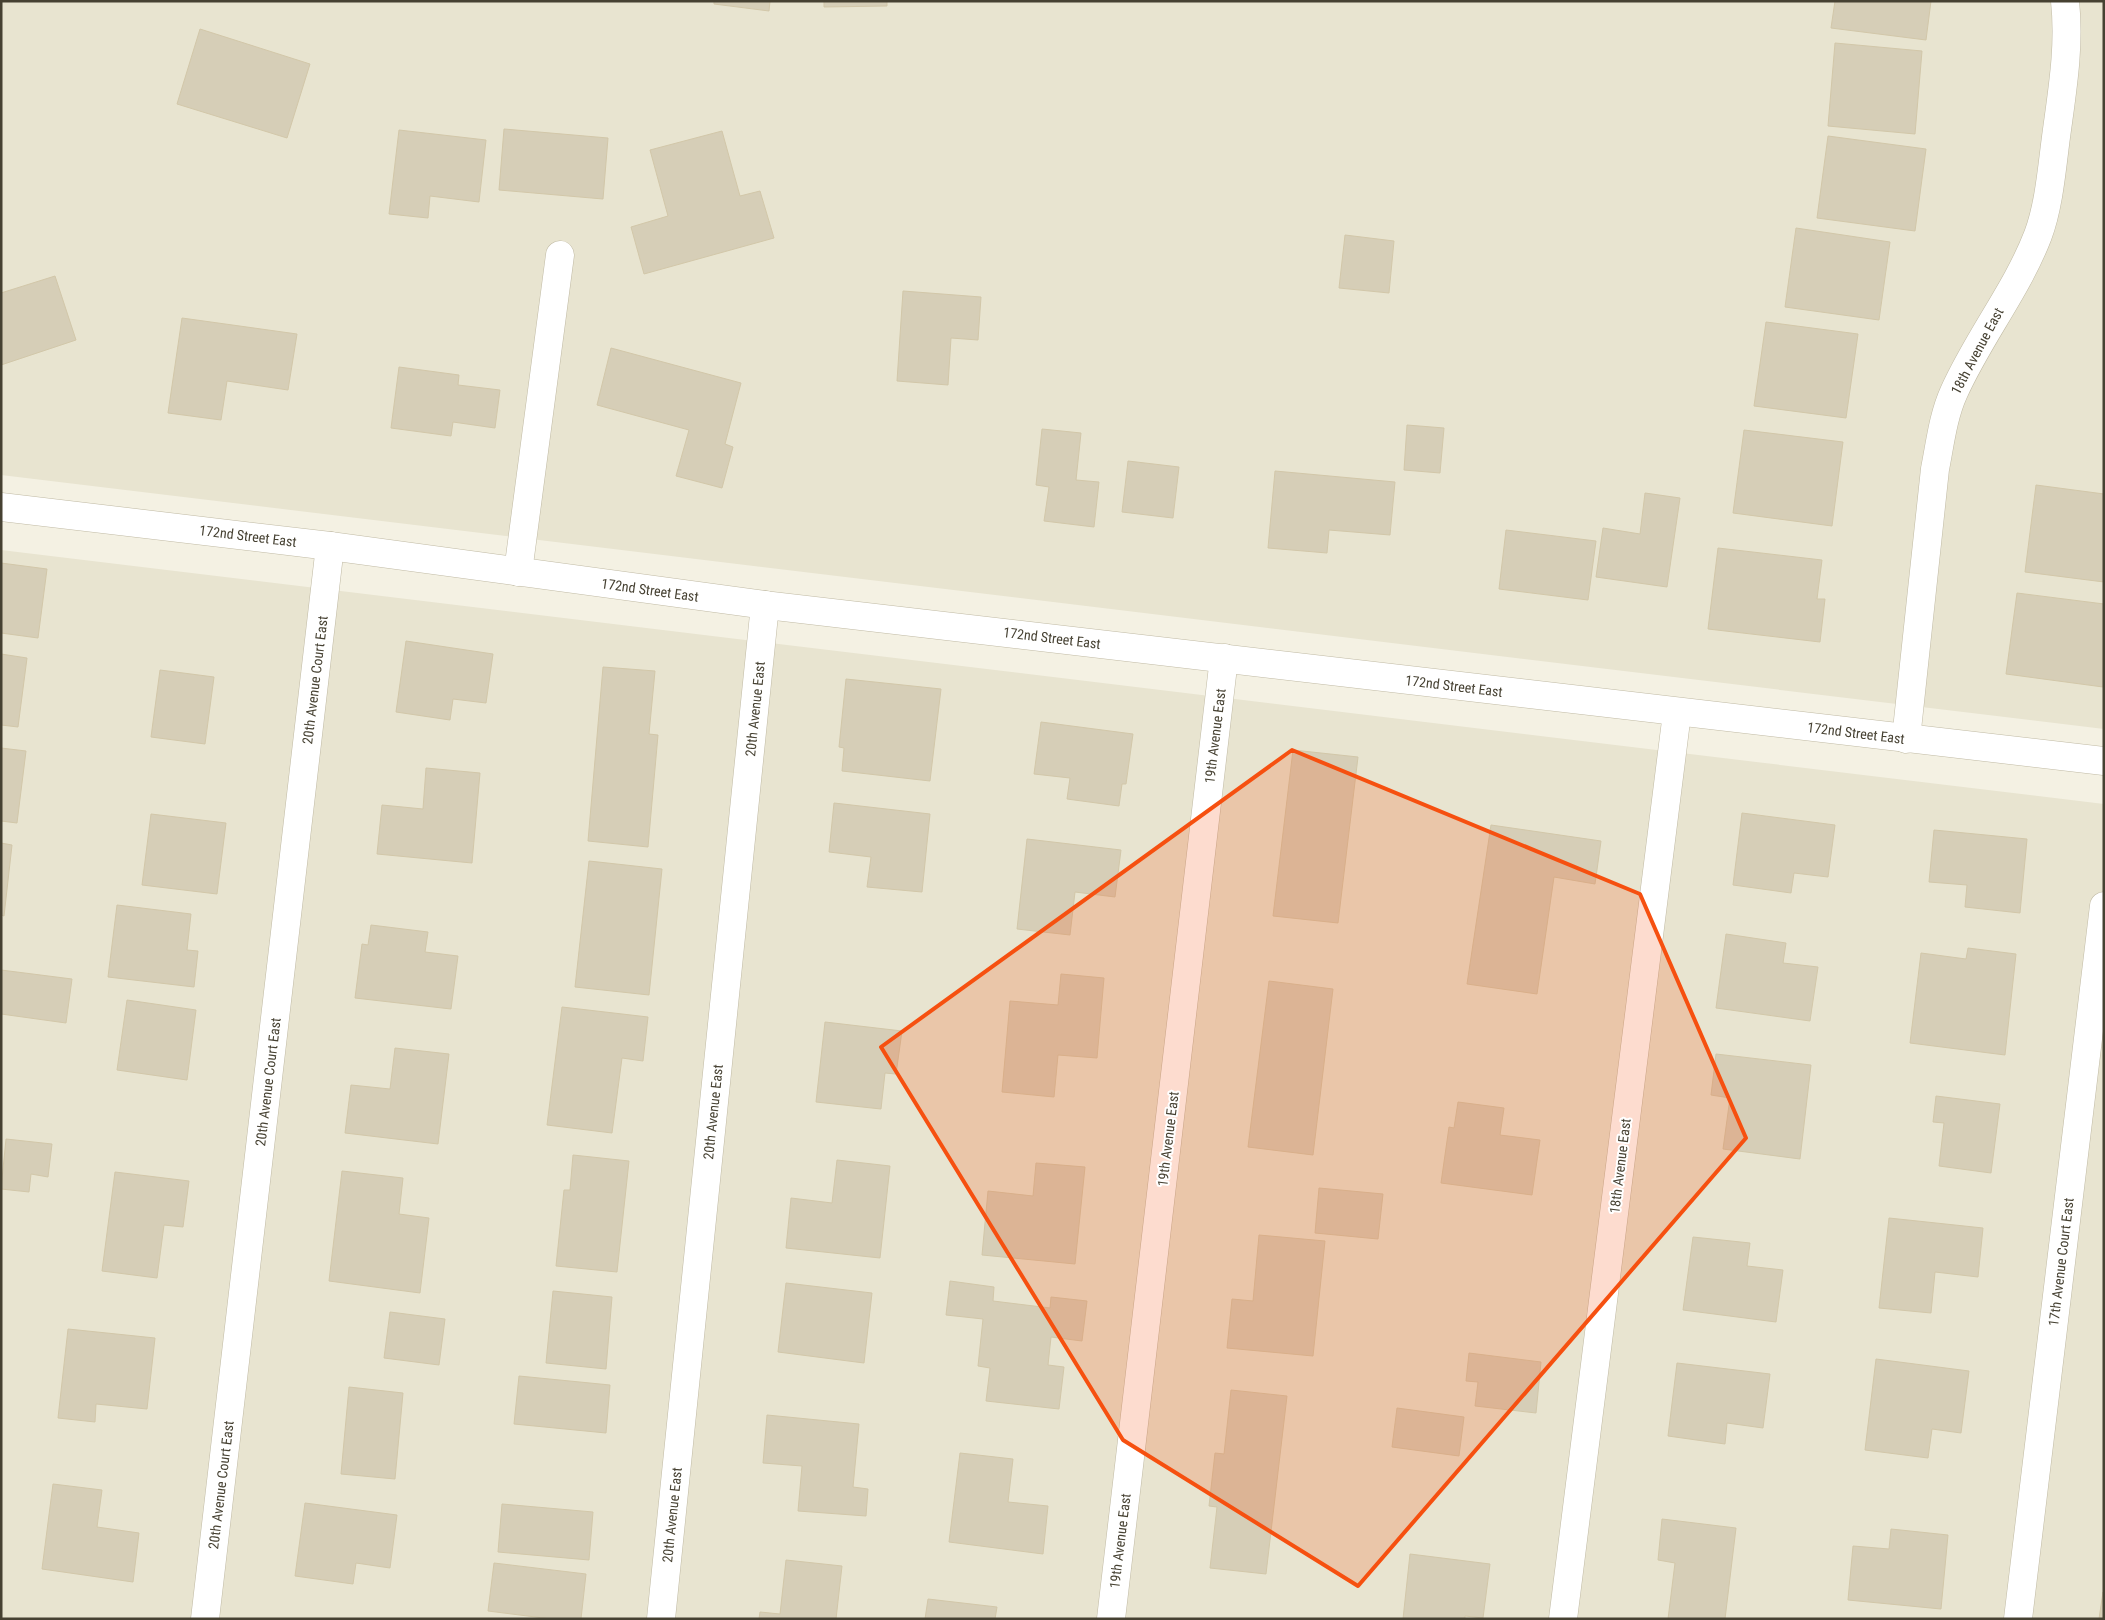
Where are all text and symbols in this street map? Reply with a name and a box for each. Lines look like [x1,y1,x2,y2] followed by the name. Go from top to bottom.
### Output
[1947,305,2007,397] street label: 18th Avenue East
[198,522,298,550] street label: 172nd Street East
[600,575,700,605] street label: 172nd Street East
[299,615,331,745] street label: 20th Avenue Court East
[1002,624,1102,652] street label: 172nd Street East
[742,661,768,757] street label: 20th Avenue East
[1404,672,1504,700] street label: 172nd Street East
[1201,688,1229,784] street label: 19th Avenue East
[1806,719,1906,747] street label: 172nd Street East
[252,1017,284,1147] street label: 20th Avenue Court East
[700,1064,726,1160] street label: 20th Avenue East
[1154,1091,1182,1187] street label: 19th Avenue East
[1606,1118,1634,1214] street label: 18th Avenue East
[2045,1197,2077,1327] street label: 17th Avenue Court East
[205,1420,237,1550] street label: 20th Avenue Court East
[659,1467,685,1563] street label: 20th Avenue East
[1106,1493,1134,1589] street label: 19th Avenue East

